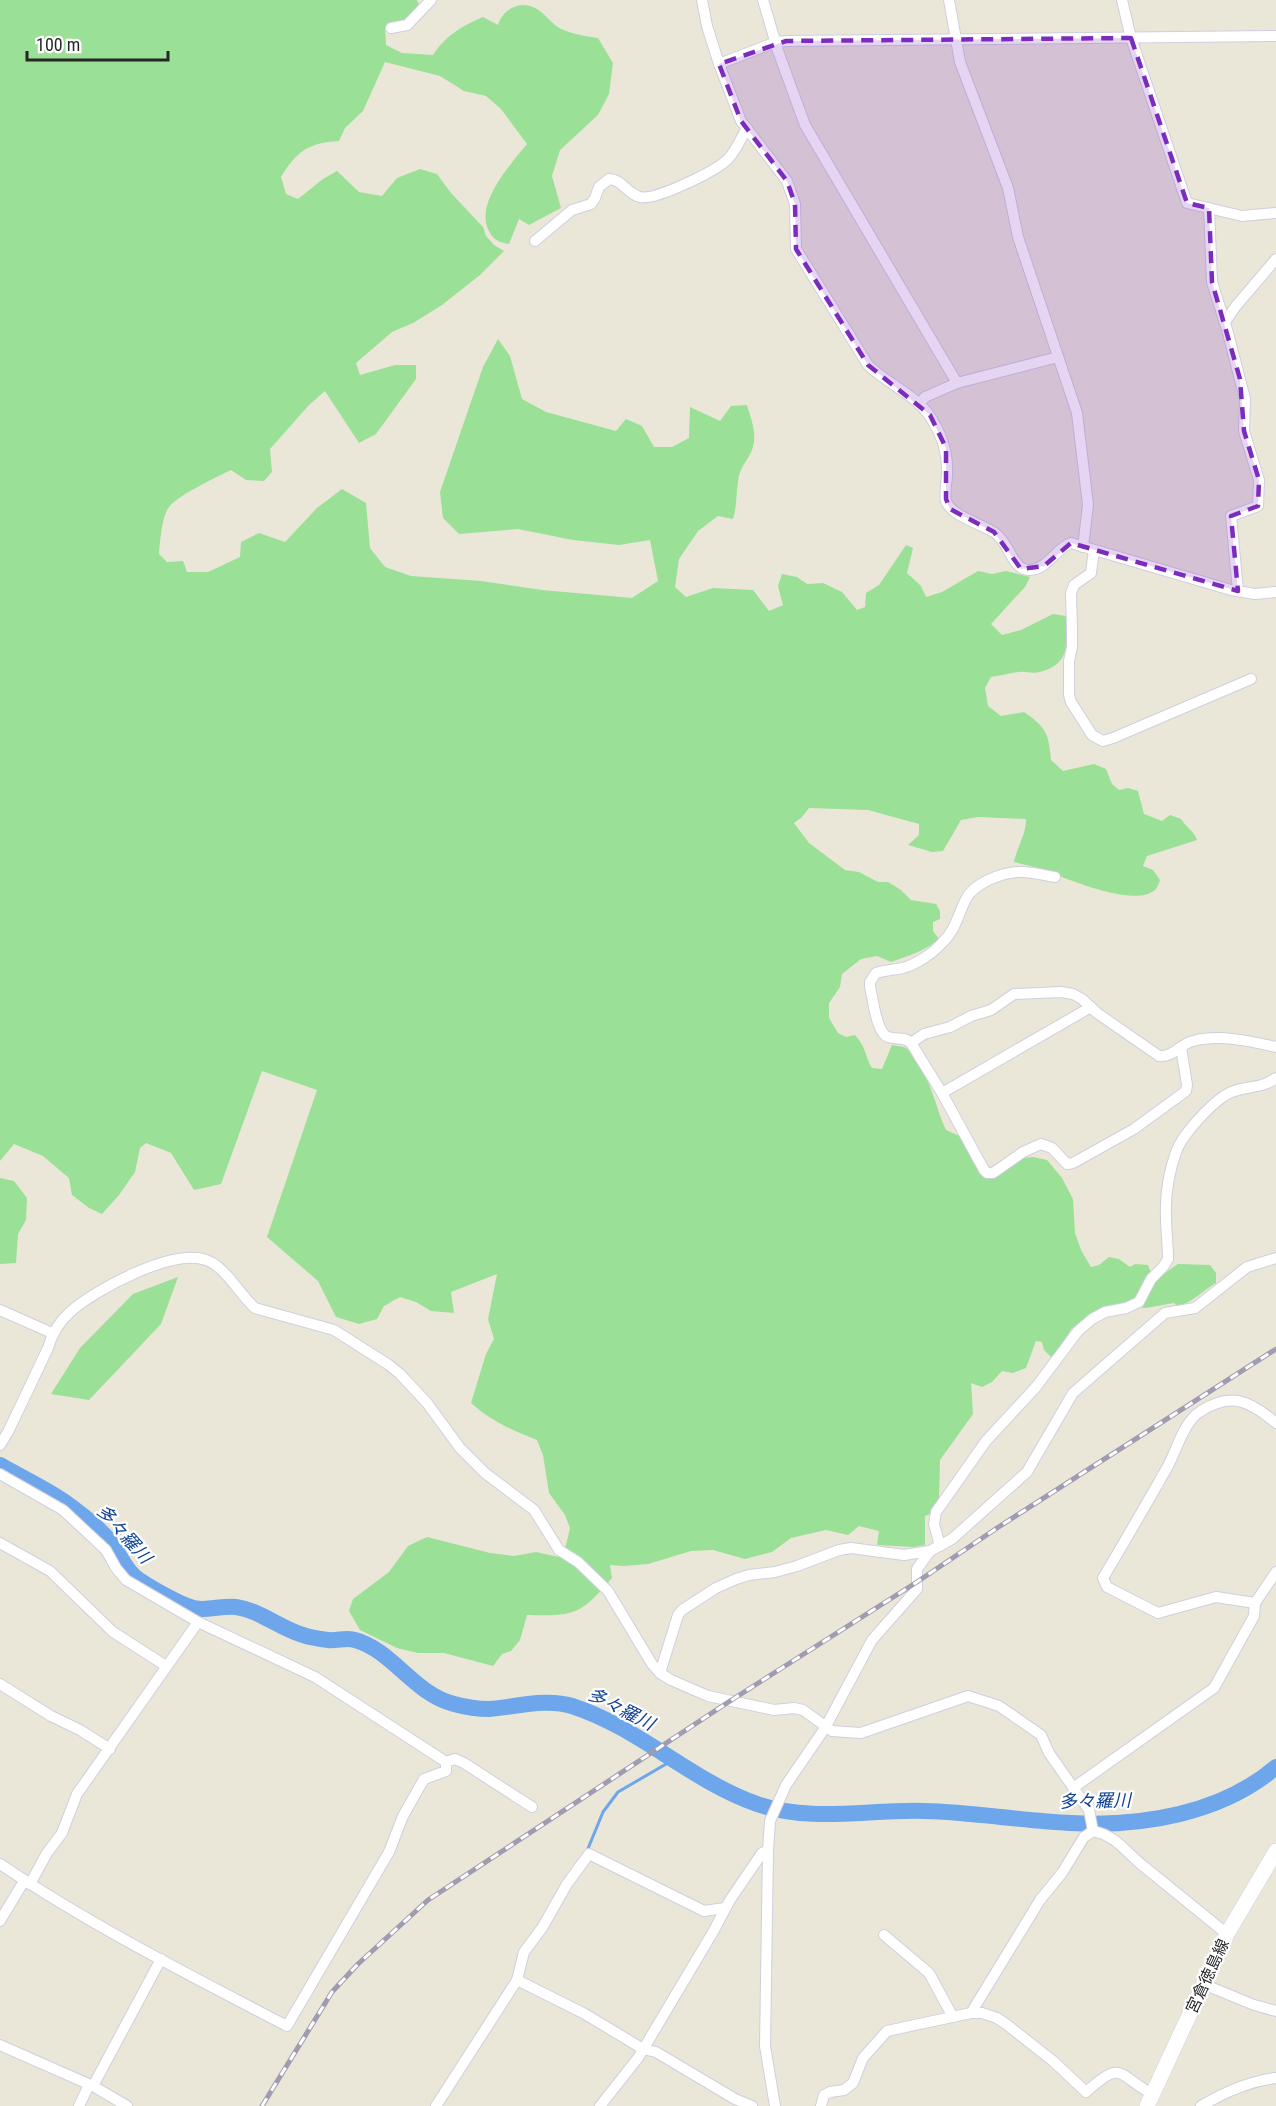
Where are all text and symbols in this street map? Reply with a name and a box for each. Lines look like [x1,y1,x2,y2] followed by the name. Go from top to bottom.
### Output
[27,24,168,62] scale bar
[36,34,80,55] text: 100 m
[92,1500,158,1569] water label: 多々羅川
[584,1683,660,1735] water label: 多々羅川
[1059,1789,1133,1812] water label: 多々羅川
[1182,1936,1233,2016] street label: 宮倉徳島線

